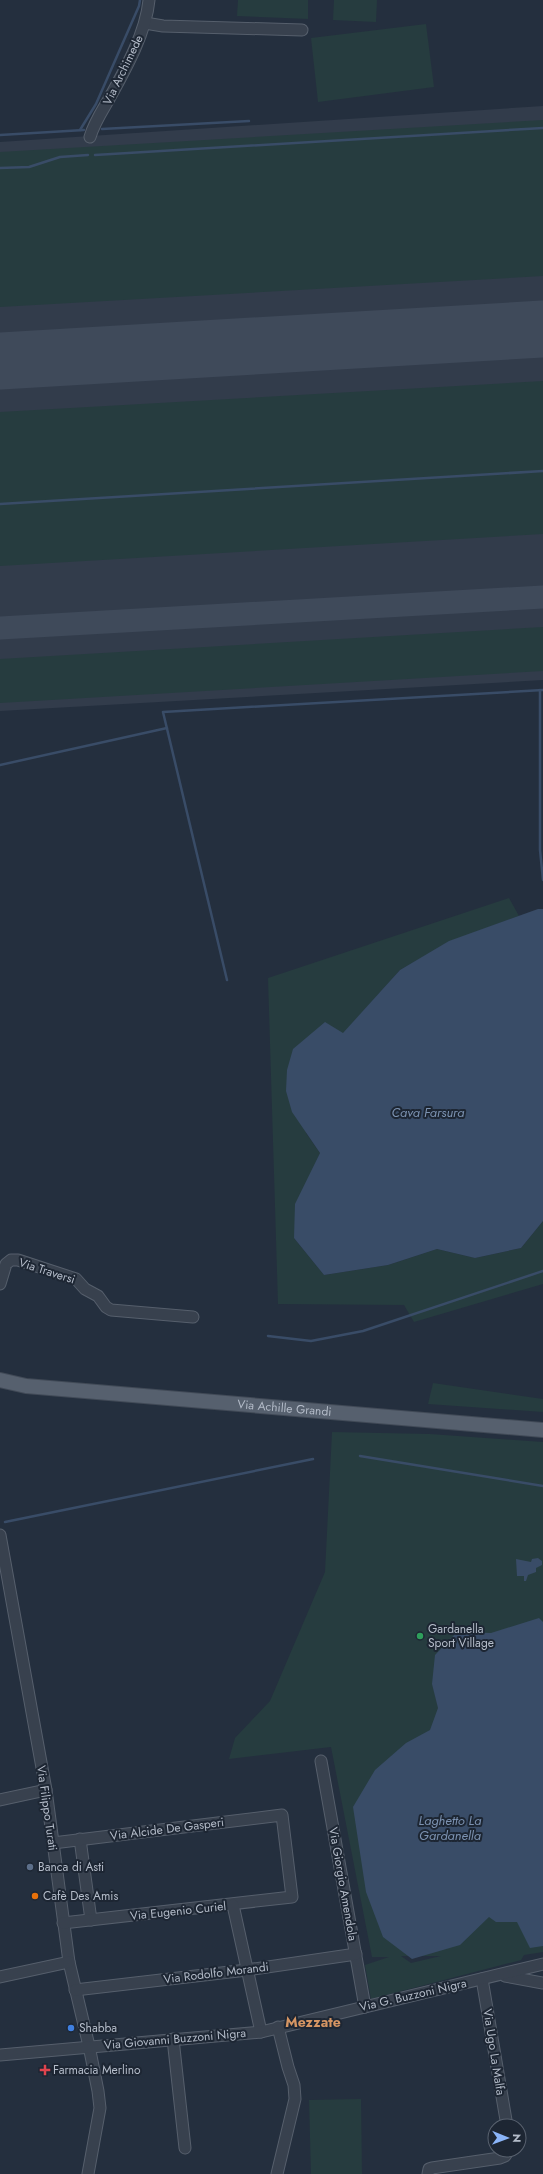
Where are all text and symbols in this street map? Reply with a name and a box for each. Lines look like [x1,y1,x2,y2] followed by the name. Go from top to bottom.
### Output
[98,32,148,108] street label: Via Archimede
[391,1103,465,1122] water label: Cava Farsura
[17,1253,77,1289] street label: Via Traversi
[237,1395,332,1421] street label: Via Achille Grandi
[428,1620,494,1652] place label: Gardanella Sport Village
[415,1631,425,1641] marker: Gardanella Sport Village
[32,1764,62,1852] street label: Via Filippo Turati
[419,1811,481,1845] water label: Laghetto La Gardanella
[109,1813,225,1845] street label: Via Alcide De Gasperi
[324,1826,362,1942] street label: Via Giorgio Amendola
[38,1858,104,1876] place label: Banca di Asti
[25,1862,35,1872] marker: Banca di Asti
[43,1887,118,1905] place label: Cafè Des Amis
[30,1891,40,1901] marker: Cafè Des Amis
[129,1897,227,1925] street label: Via Eugenio Curiel
[162,1958,270,1988] street label: Via Rodolfo Morandi
[358,1974,469,2016] street label: Via G. Buzzoni Nigra
[478,2008,510,2097] street label: Via Ugo La Malfa
[285,2012,341,2032] district label: Mezzate
[79,2019,117,2037] place label: Shabba
[66,2023,76,2033] marker: Shabba
[103,2024,247,2054] street label: Via Giovanni Buzzoni Nigra
[53,2061,141,2079] place label: Farmacia Merlino
[40,2065,50,2075] marker: Farmacia Merlino
[487,2118,527,2158] north arrow
[509,2134,525,2143] text: N

